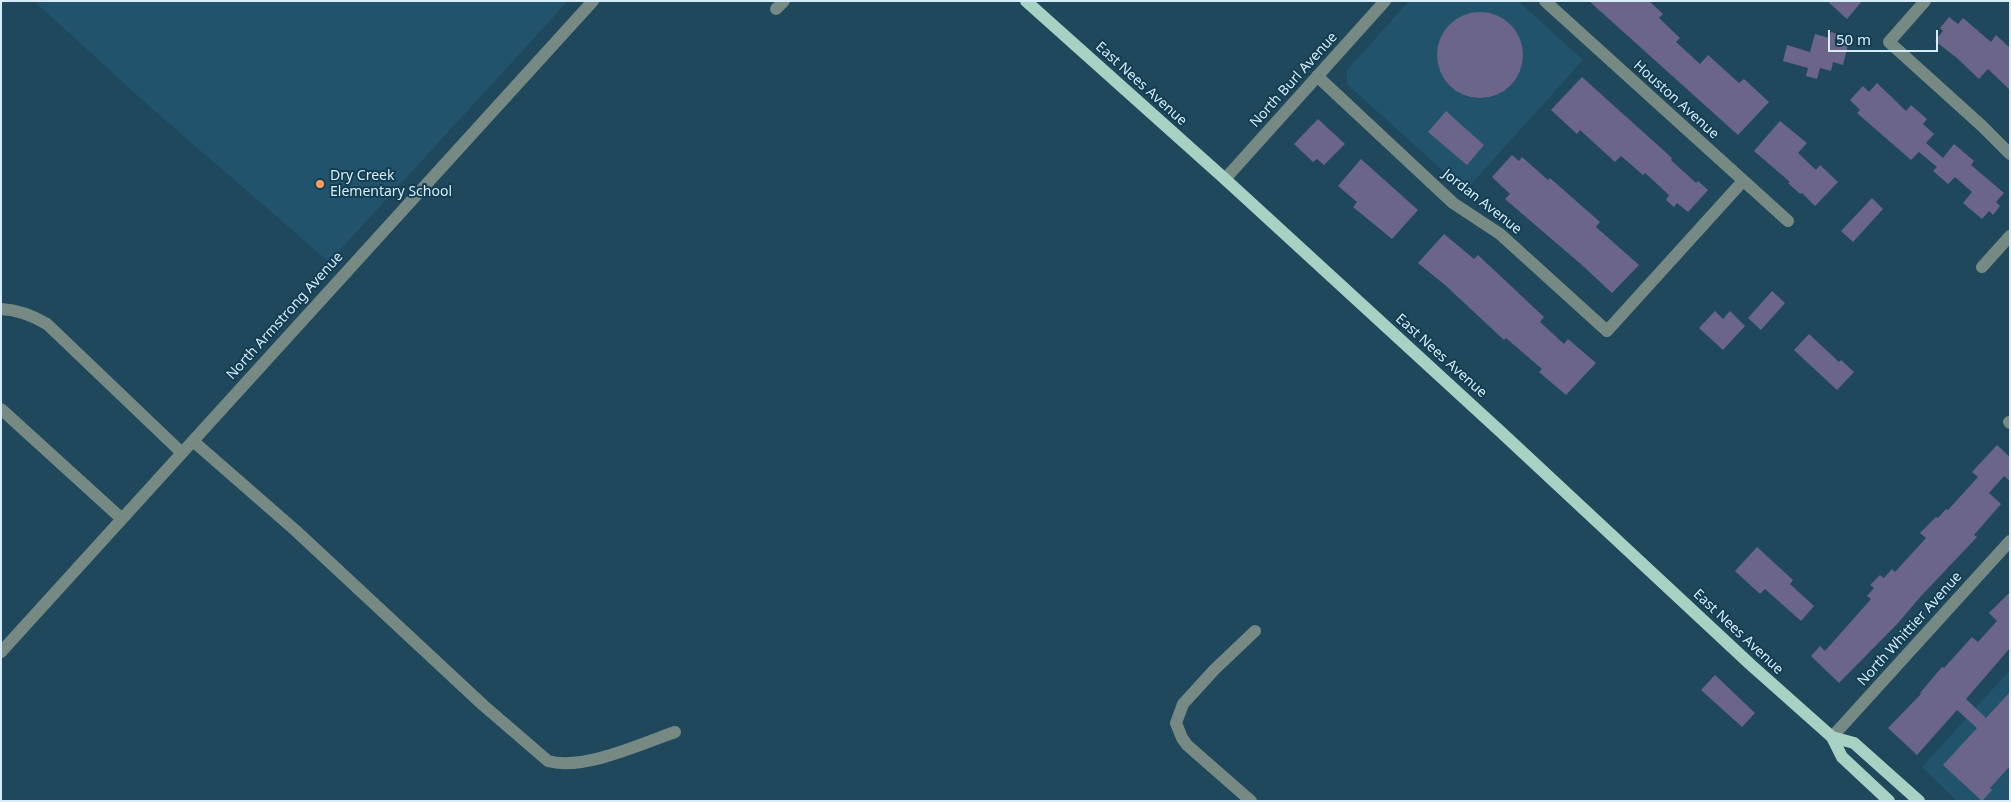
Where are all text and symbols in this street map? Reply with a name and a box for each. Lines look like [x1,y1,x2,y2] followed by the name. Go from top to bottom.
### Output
[1831,20,1941,52] scale bar
[1247,29,1341,131] street label: North Burl Avenue
[1836,29,1871,49] text: 50 m
[1092,39,1190,129] street label: East Nees Avenue
[1630,57,1722,143] street label: Houston Avenue
[1439,166,1525,238] street label: Jordan Avenue
[330,168,452,200] place label: Dry Creek Elementary School
[314,178,326,190] marker: Dry Creek Elementary School
[223,249,347,383] street label: North Armstrong Avenue
[1392,311,1490,401] street label: East Nees Avenue
[1854,568,1966,690] street label: North Whittier Avenue
[1689,586,1787,678] street label: East Nees Avenue

